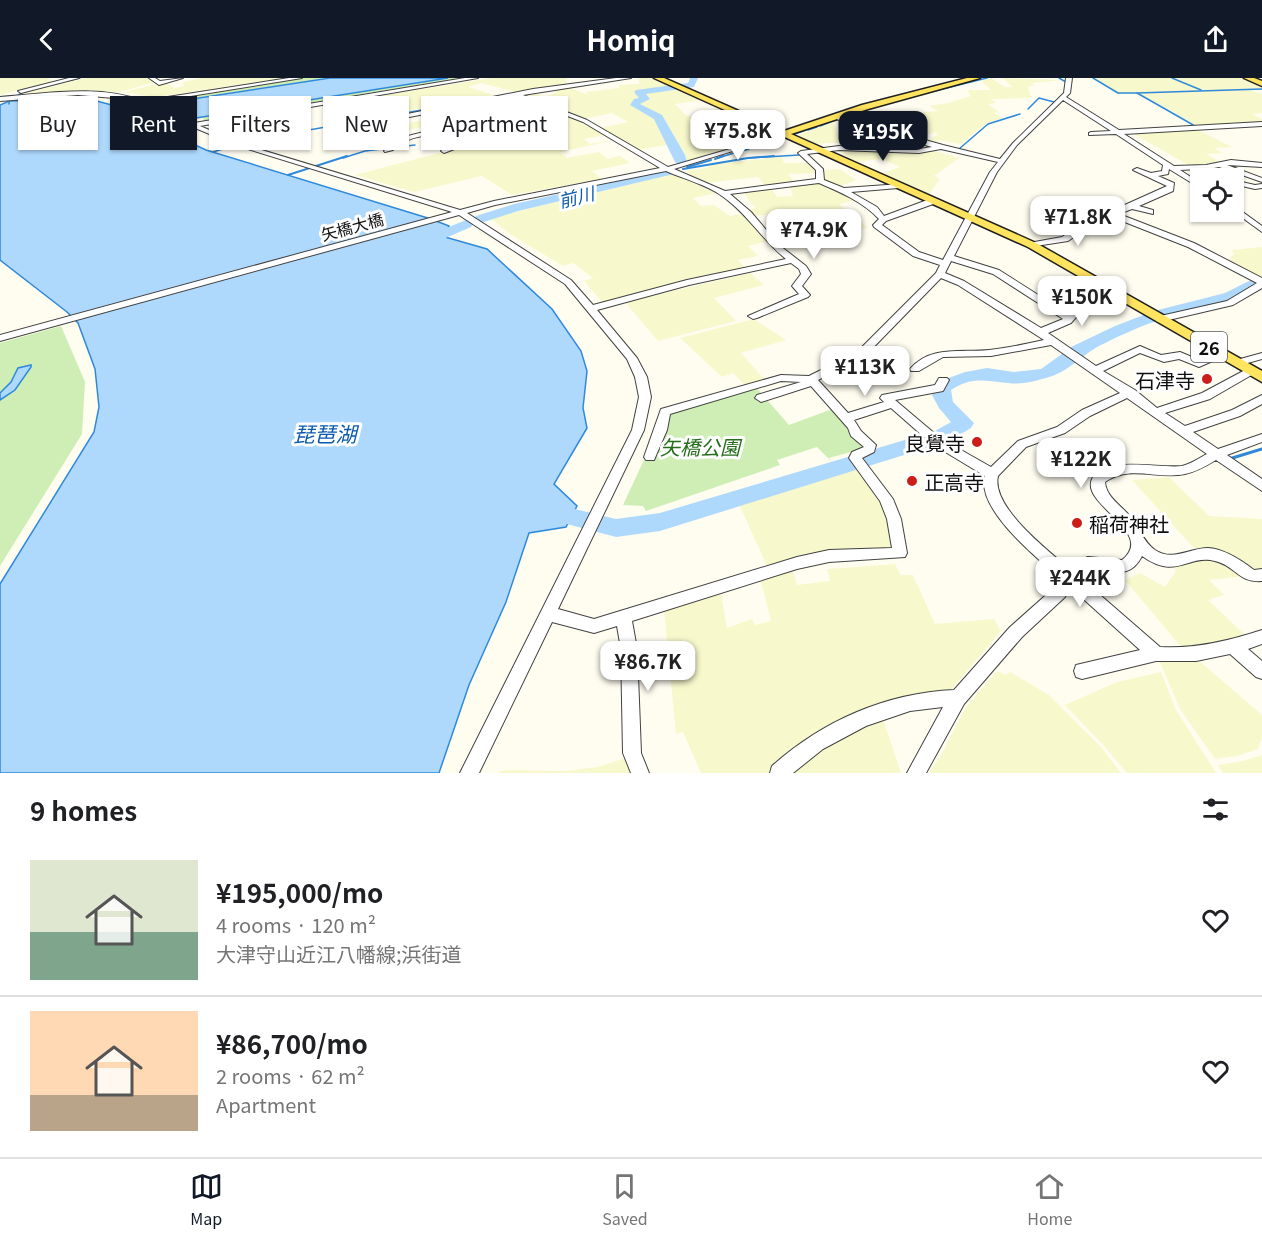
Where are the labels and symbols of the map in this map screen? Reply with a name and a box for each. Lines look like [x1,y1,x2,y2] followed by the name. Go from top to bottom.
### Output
[689,110,787,161] pin: ¥75.8K
[841,111,925,162] pin: ¥195K
[555,179,599,213] water label: 前川
[1029,196,1127,247] pin: ¥71.8K
[318,206,386,246] street label: 矢橋大橋
[765,209,863,260] pin: ¥74.9K
[1040,276,1124,327] pin: ¥150K
[1191,332,1227,362] road number: 26
[823,346,907,397] pin: ¥113K
[1135,365,1195,394] place label: 石津寺
[1200,372,1214,386] marker: 石津寺
[294,418,359,448] water label: 琵琶湖
[905,428,965,457] place label: 良覺寺
[660,432,743,461] park label: 矢橋公園
[970,435,984,449] marker: 良覺寺
[1039,438,1123,489] pin: ¥122K
[924,467,984,496] place label: 正高寺
[905,474,919,488] marker: 正高寺
[1089,509,1169,538] place label: 稲荷神社
[1070,516,1084,530] marker: 稲荷神社
[1038,557,1122,608] pin: ¥244K
[599,641,697,692] pin: ¥86.7K

